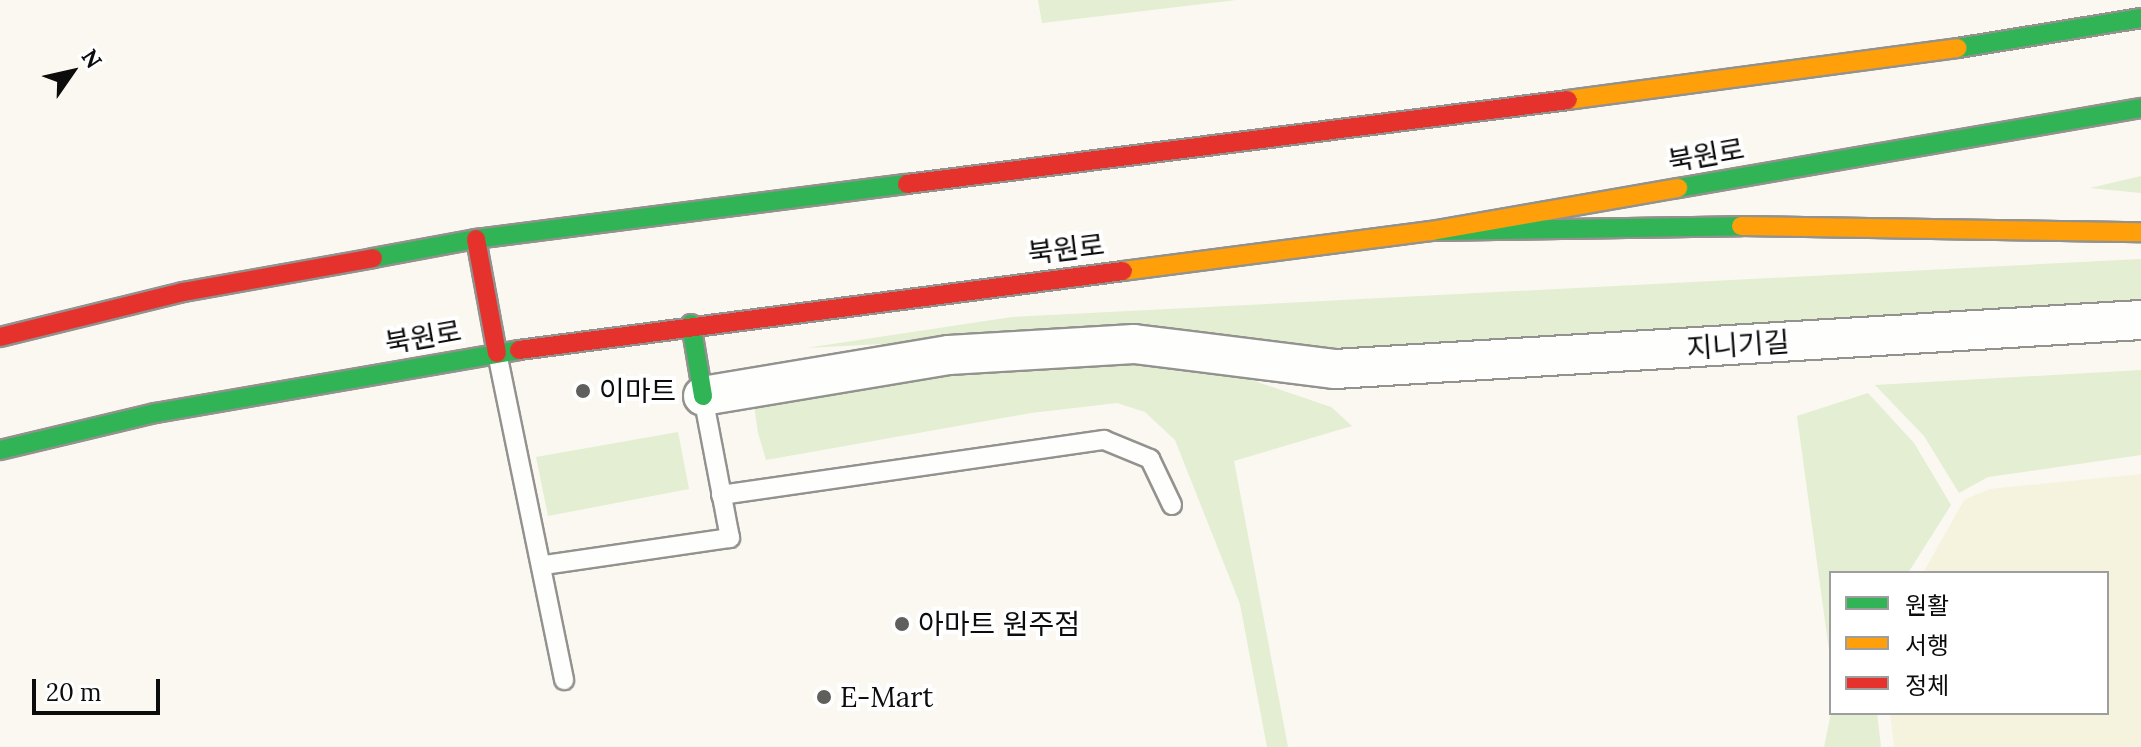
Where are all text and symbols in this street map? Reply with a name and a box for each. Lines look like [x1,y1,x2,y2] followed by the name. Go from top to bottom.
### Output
[32,32,112,112] north arrow
[76,44,108,73] text: N
[1665,132,1747,178] street label: 북원로
[1026,228,1106,270] street label: 북원로
[382,314,464,360] street label: 북원로
[1685,325,1791,365] street label: 지니기길
[599,374,676,408] place label: 이마트
[574,382,592,400] marker: 이마트
[1829,571,2109,715] legend
[1905,590,1949,621] text: 원활
[918,607,1080,641] place label: 아마트 원주점
[893,615,911,633] marker: 아마트 원주점
[1905,630,1949,661] text: 서행
[36,663,164,713] scale bar
[1905,670,1949,701] text: 정체
[46,677,102,708] text: 20 m
[840,680,933,714] place label: E-Mart
[815,688,833,706] marker: E-Mart

